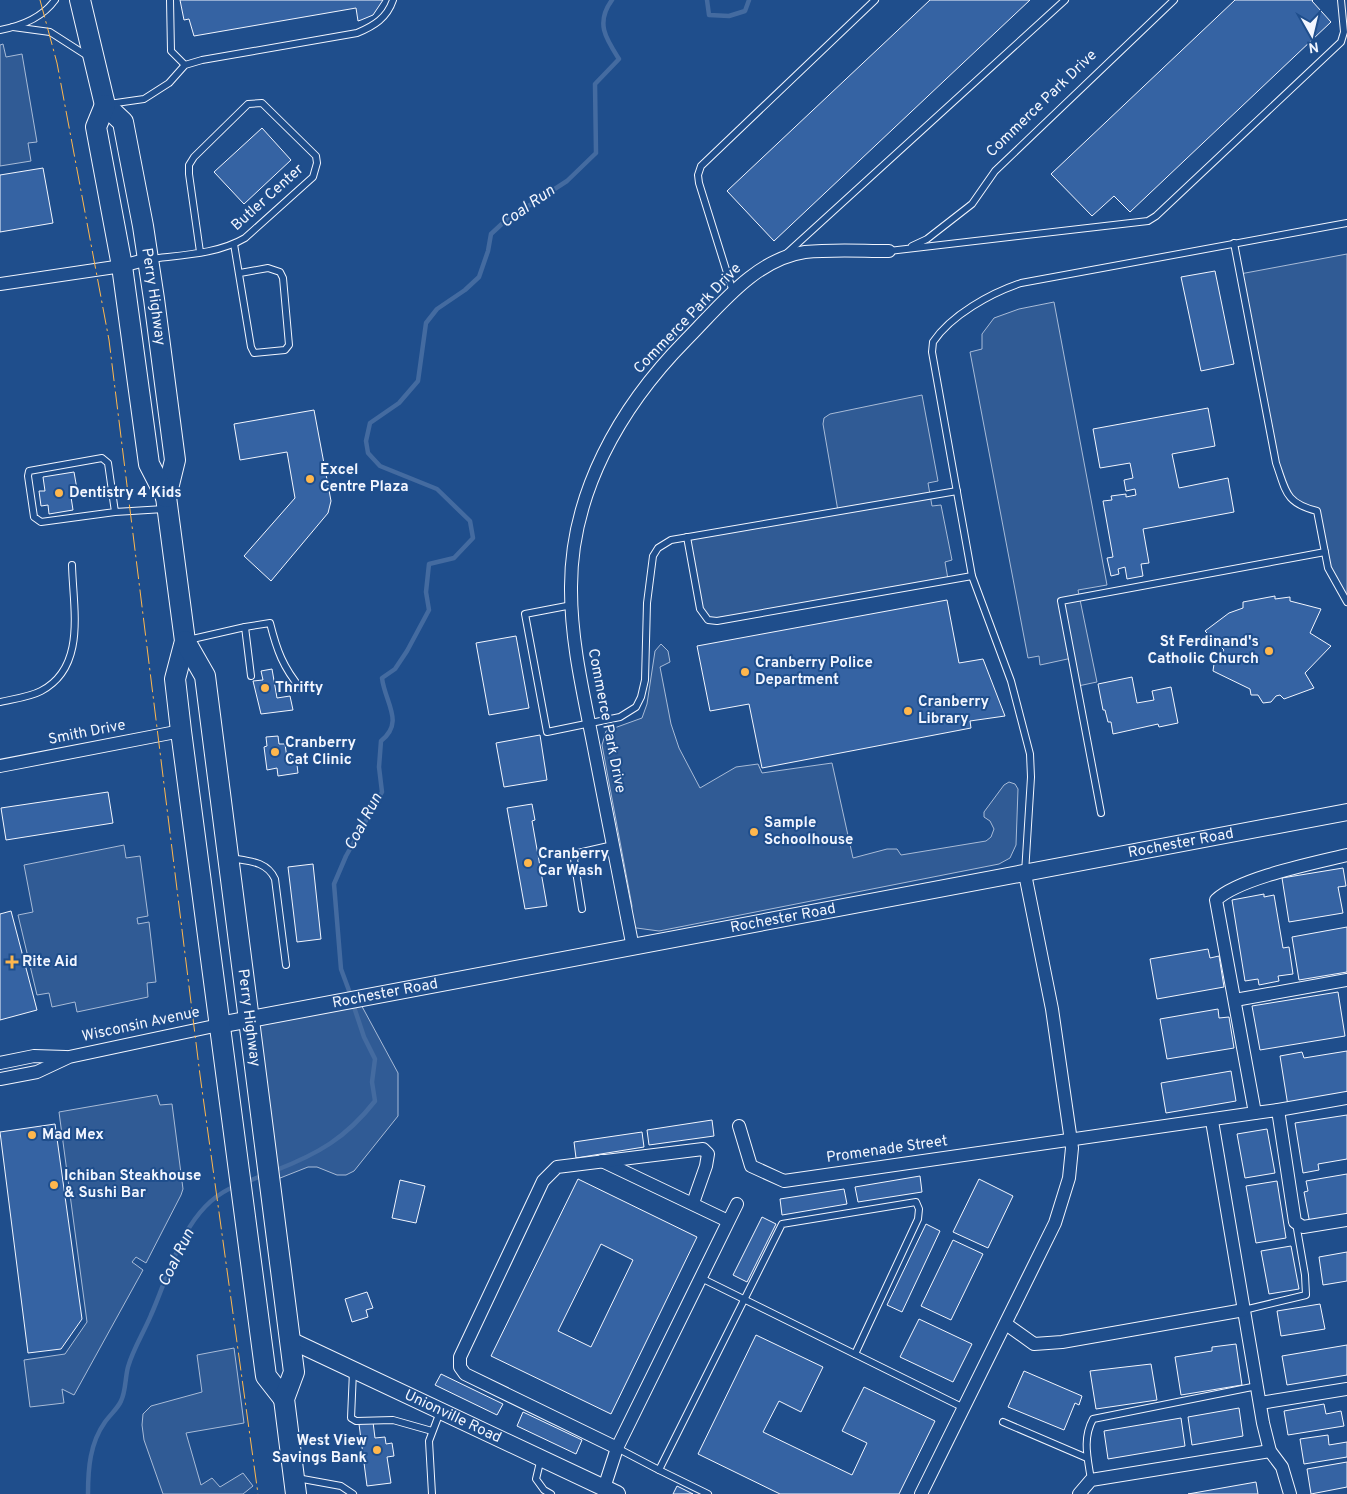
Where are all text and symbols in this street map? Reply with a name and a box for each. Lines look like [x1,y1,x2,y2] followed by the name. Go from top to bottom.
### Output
[1287,10,1337,60] north arrow
[1307,37,1320,56] text: N
[983,46,1101,162] street label: Commerce Park Drive
[228,160,308,235] street label: Butler Center
[497,181,559,233] water label: Coal Run
[137,247,169,347] street label: Perry Highway
[630,260,746,378] street label: Commerce Park Drive
[320,461,409,497] place label: Excel Centre Plaza
[304,473,316,485] marker: Excel Centre Plaza
[69,484,182,503] place label: Dentistry 4 Kids
[53,487,65,499] marker: Dentistry 4 Kids
[1148,633,1259,669] place label: St Ferdinand's Catholic Church
[1263,645,1275,657] marker: St Ferdinand's Catholic Church
[583,647,629,795] street label: Commerce Park Drive
[755,654,873,690] place label: Cranberry Police Department
[739,666,751,678] marker: Cranberry Police Department
[275,679,324,698] place label: Thrifty
[259,682,271,694] marker: Thrifty
[918,693,990,729] place label: Cranberry Library
[902,705,914,717] marker: Cranberry Library
[47,716,127,750] street label: Smith Drive
[285,734,357,770] place label: Cranberry Cat Clinic
[269,746,281,758] marker: Cranberry Cat Clinic
[341,790,387,854] water label: Coal Run
[764,814,853,850] place label: Sample Schoolhouse
[1127,824,1235,863] street label: Rochester Road
[748,826,760,838] marker: Sample Schoolhouse
[538,845,610,881] place label: Cranberry Car Wash
[522,857,534,869] marker: Cranberry Car Wash
[729,899,837,938] street label: Rochester Road
[22,953,78,972] place label: Rite Aid
[6,956,18,968] marker: Rite Aid
[233,968,264,1068] street label: Perry Highway
[331,974,439,1013] street label: Rochester Road
[80,1003,202,1047] street label: Wisconsin Avenue
[42,1126,104,1145] place label: Mad Mex
[26,1129,38,1141] marker: Mad Mex
[825,1132,949,1168] street label: Promenade Street
[64,1167,201,1203] place label: Ichiban Steakhouse & Sushi Bar
[48,1179,60,1191] marker: Ichiban Steakhouse & Sushi Bar
[154,1226,200,1290] water label: Coal Run
[401,1386,504,1448] street label: Unionville Road
[272,1432,367,1468] place label: West View Savings Bank
[371,1444,383,1456] marker: West View Savings Bank

